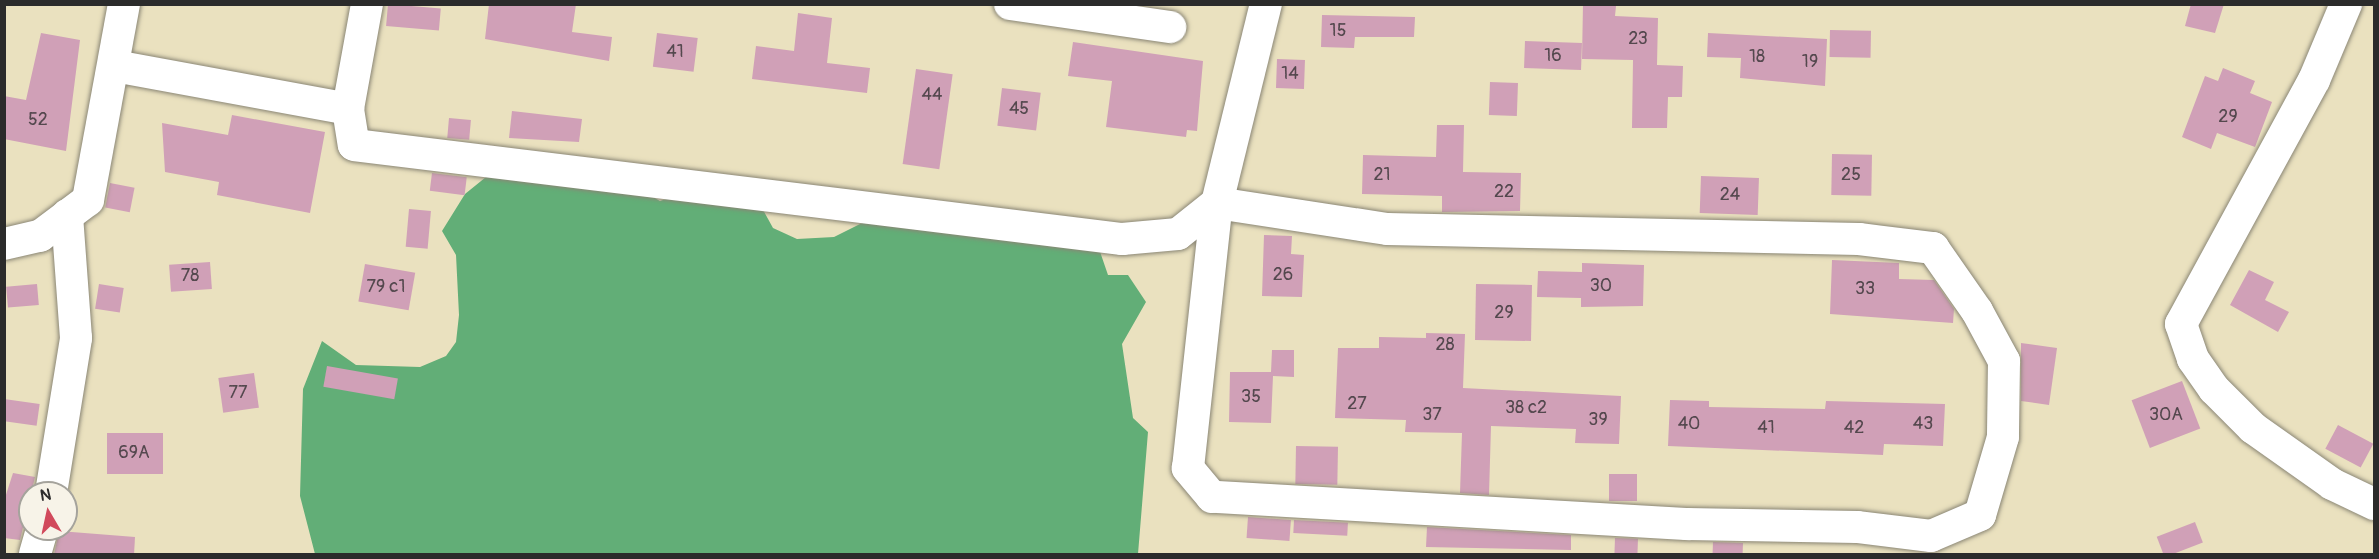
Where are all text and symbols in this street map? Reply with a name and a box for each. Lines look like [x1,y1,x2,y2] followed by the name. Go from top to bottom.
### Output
[1330,20,1346,42] house number: 15
[1628,28,1648,50] house number: 23
[666,41,684,63] house number: 41
[1544,45,1562,67] house number: 16
[1749,46,1765,68] house number: 18
[1802,51,1818,73] house number: 19
[1281,63,1299,85] house number: 14
[922,84,942,106] house number: 44
[1009,98,1029,120] house number: 45
[2218,106,2238,128] house number: 29
[28,109,48,131] house number: 52
[1373,164,1391,186] house number: 21
[1841,164,1861,186] house number: 25
[1494,181,1514,203] house number: 22
[1720,184,1740,206] house number: 24
[1273,264,1293,286] house number: 26
[181,265,199,287] house number: 78
[1590,275,1612,297] house number: 30
[367,276,405,298] house number: 79 с1
[1855,278,1875,300] house number: 33
[1494,302,1514,324] house number: 29
[1435,334,1455,356] house number: 28
[228,382,248,404] house number: 77
[1241,386,1261,408] house number: 35
[1347,393,1367,415] house number: 27
[1505,397,1547,419] house number: 38 с2
[1422,404,1442,426] house number: 37
[2149,404,2183,426] house number: 30А
[1588,409,1608,431] house number: 39
[1678,413,1700,435] house number: 40
[1913,413,1933,435] house number: 43
[1757,417,1775,439] house number: 41
[1844,417,1864,439] house number: 42
[118,442,150,464] house number: 69А
[18,481,78,541] north arrow
[39,484,52,506] text: N

